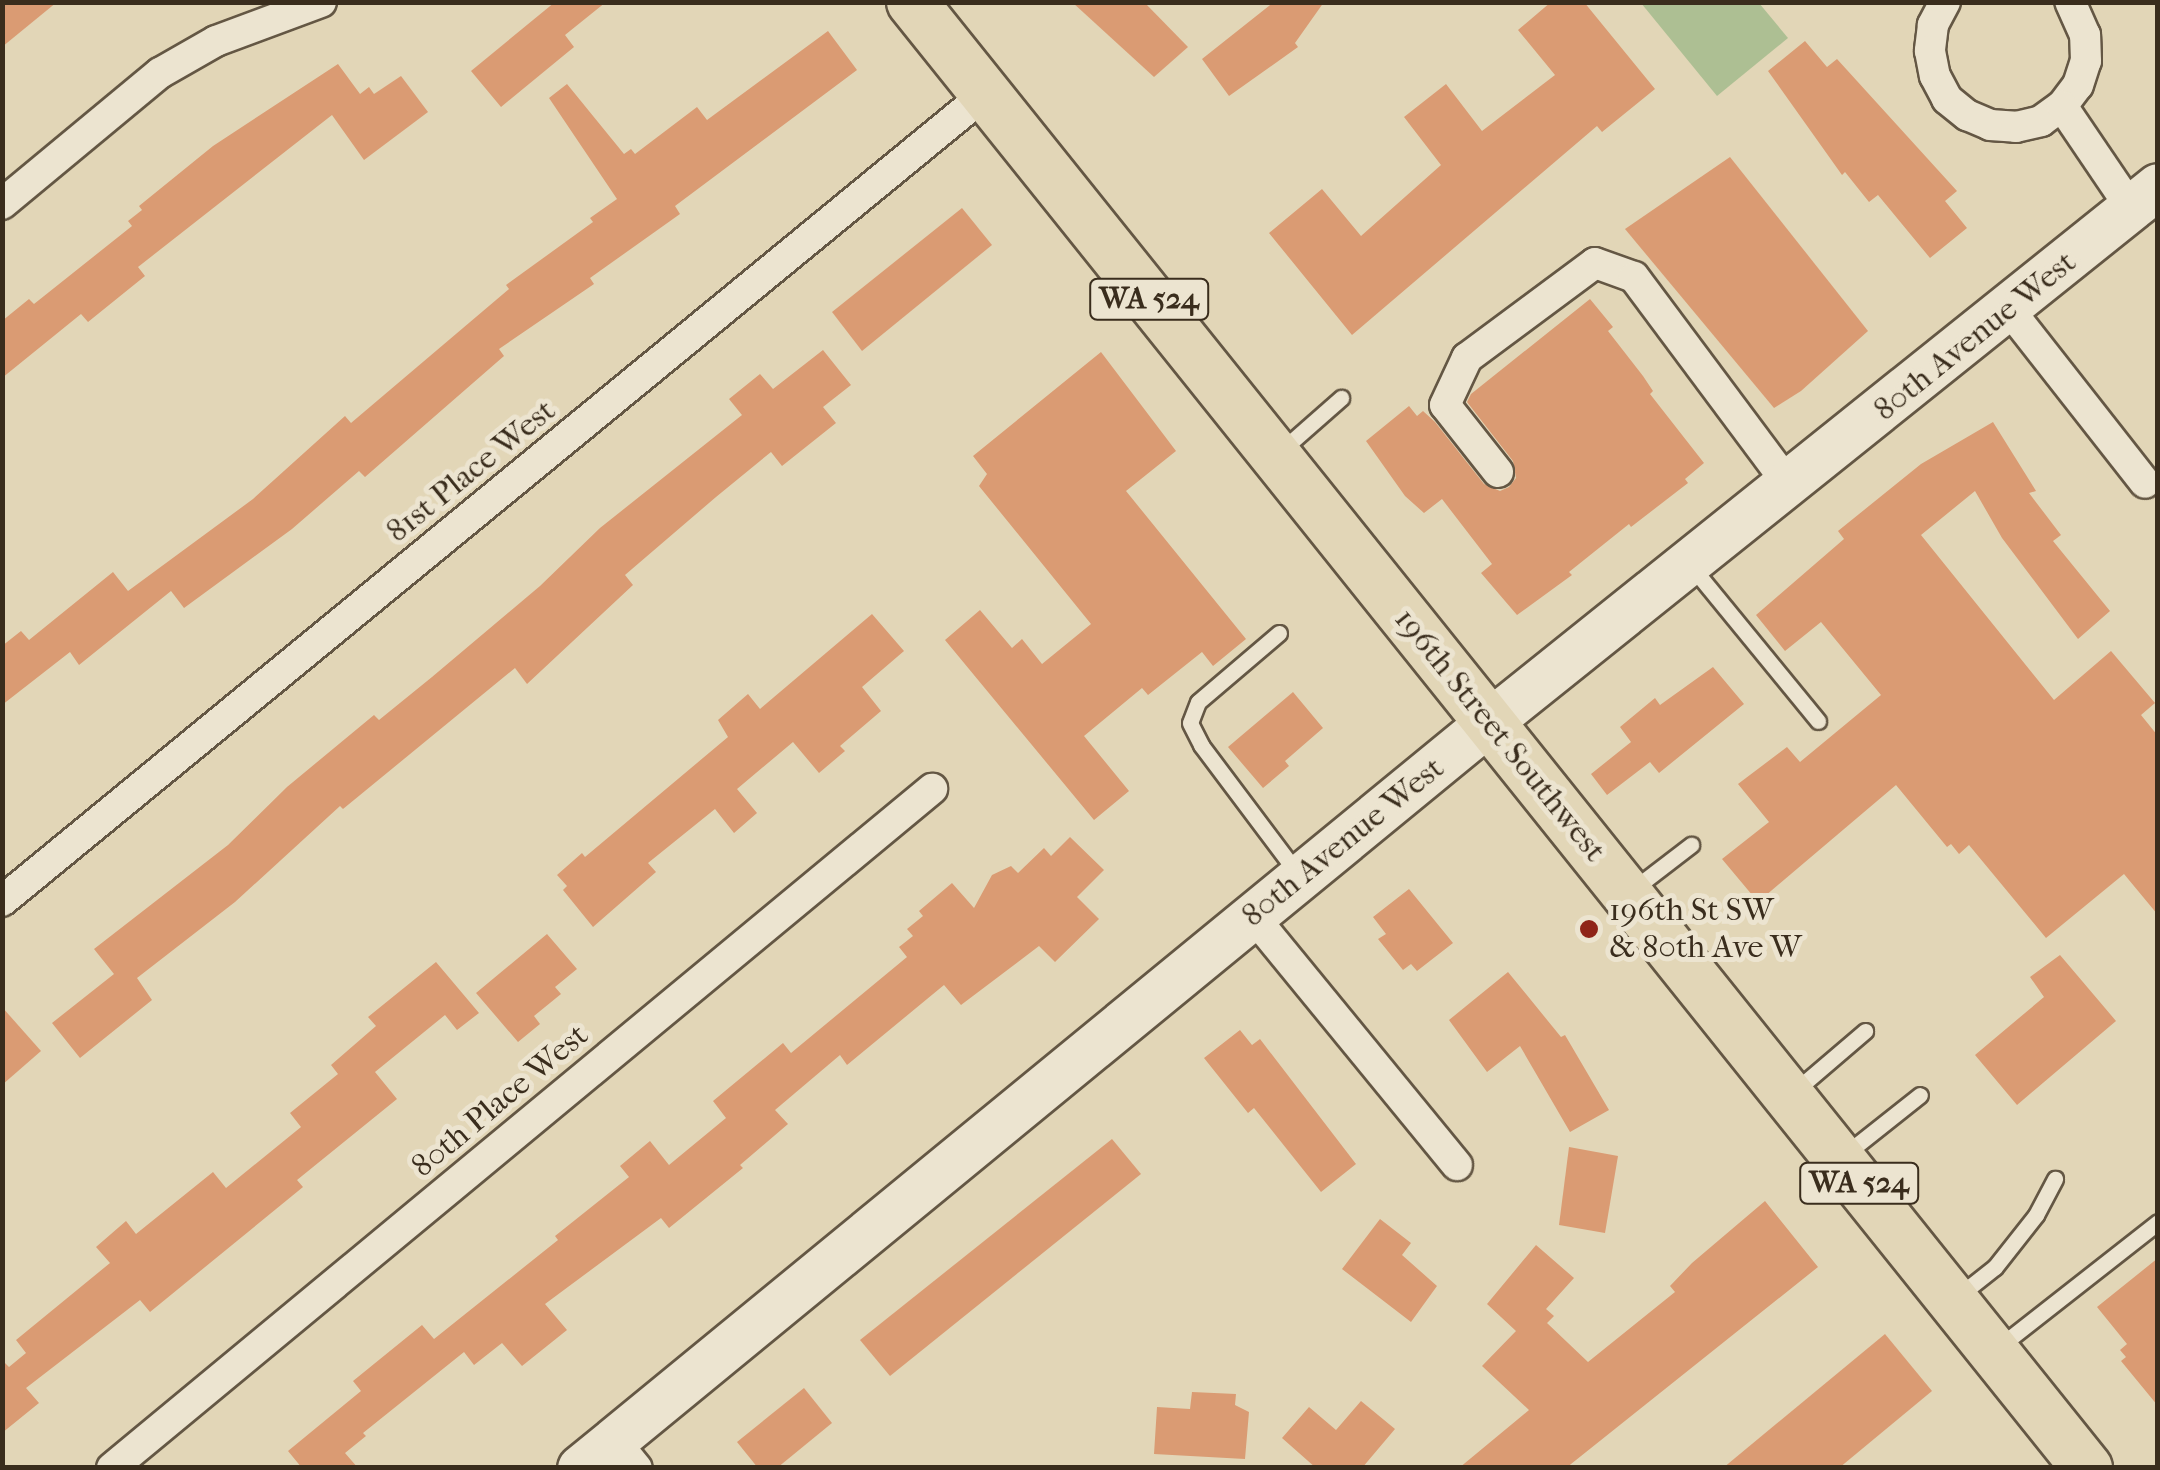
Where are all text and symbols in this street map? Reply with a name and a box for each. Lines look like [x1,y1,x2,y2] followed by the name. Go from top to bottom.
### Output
[1866,243,2084,429] street label: 80th Avenue West
[1089,274,1209,324] road number: WA 524
[379,391,563,551] street label: 81st Place West
[1386,601,1614,869] street label: 196th Street Southwest
[1234,749,1452,935] street label: 80th Avenue West
[1609,892,1802,967] place label: 196th St SW & 80th Ave W
[1578,918,1600,940] marker: 196th St SW & 80th Ave W
[404,1016,596,1186] street label: 80th Place West
[1799,1158,1919,1208] road number: WA 524

